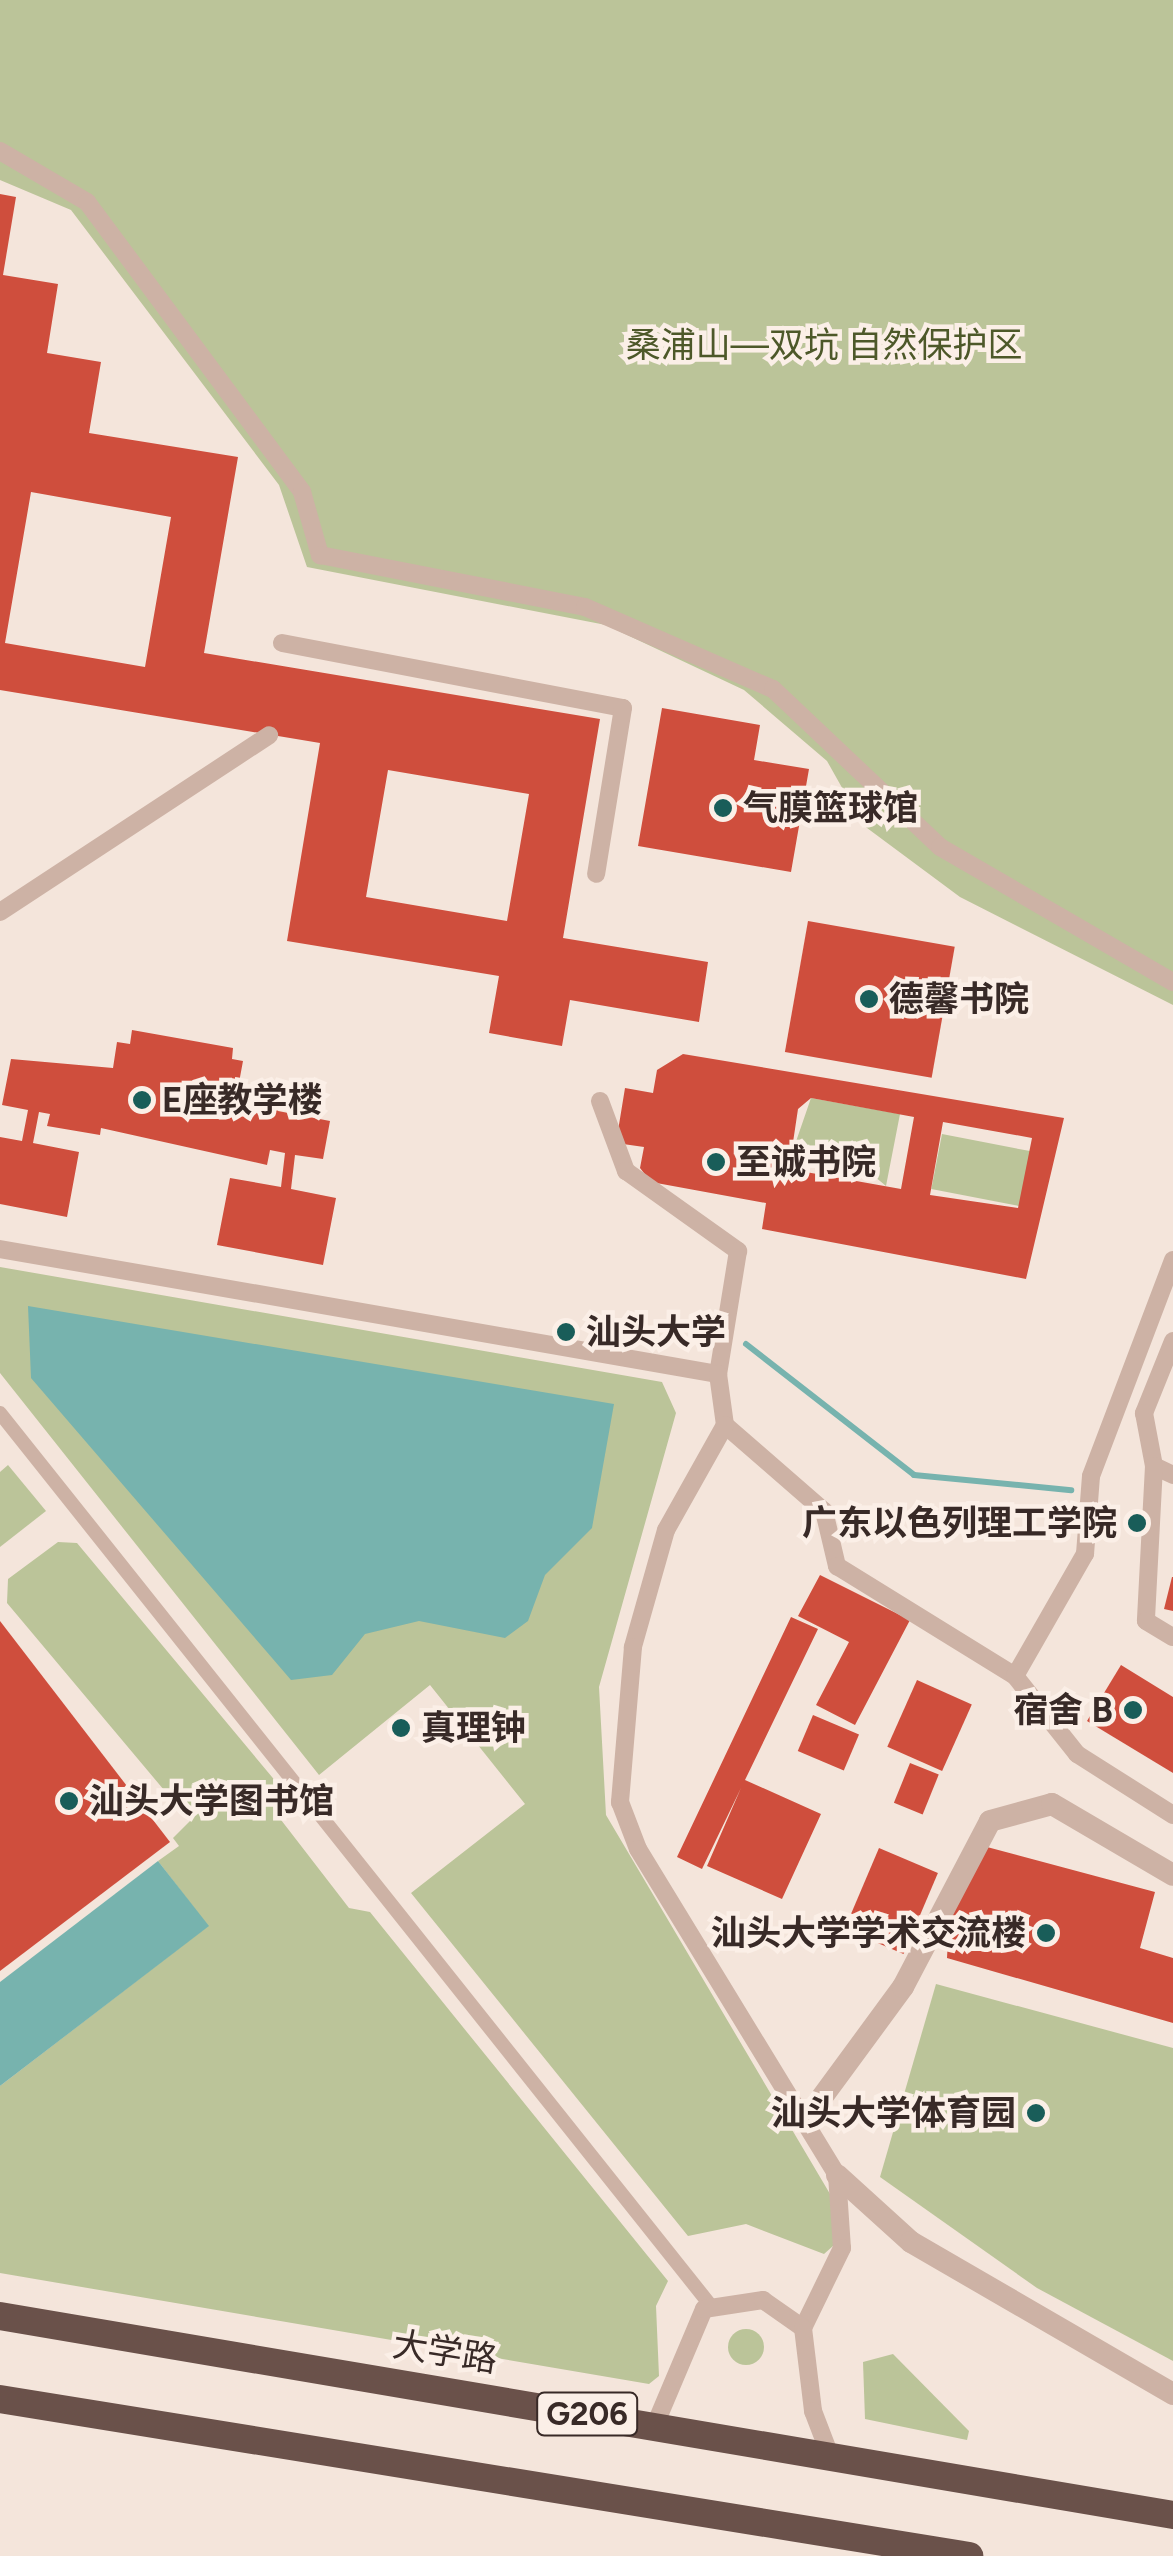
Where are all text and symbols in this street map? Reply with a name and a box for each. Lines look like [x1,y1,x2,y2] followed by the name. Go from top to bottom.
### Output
[625,324,1023,366] park label: 桑浦山—双坑 自然保护区
[743,787,918,829] place label: 气膜篮球馆
[712,797,734,819] marker: 气膜篮球馆
[889,978,1029,1020] place label: 德馨书院
[858,988,880,1010] marker: 德馨书院
[162,1079,323,1121] place label: E座教学楼
[131,1089,153,1111] marker: E座教学楼
[736,1141,876,1183] place label: 至诚书院
[705,1151,727,1173] marker: 至诚书院
[586,1311,726,1353] place label: 汕头大学
[555,1321,577,1343] marker: 汕头大学
[802,1502,1117,1544] place label: 广东以色列理工学院
[1126,1512,1148,1534] marker: 广东以色列理工学院
[1013,1689,1113,1731] place label: 宿舍 B
[1122,1699,1144,1721] marker: 宿舍 B
[421,1707,526,1749] place label: 真理钟
[390,1717,412,1739] marker: 真理钟
[89,1780,334,1822] place label: 汕头大学图书馆
[58,1790,80,1812] marker: 汕头大学图书馆
[711,1912,1026,1954] place label: 汕头大学学术交流楼
[1035,1922,1057,1944] marker: 汕头大学学术交流楼
[771,2092,1016,2134] place label: 汕头大学体育园
[1025,2102,1047,2124] marker: 汕头大学体育园
[390,2323,500,2381] street label: 大学路
[534,2387,640,2441] road number: G206

